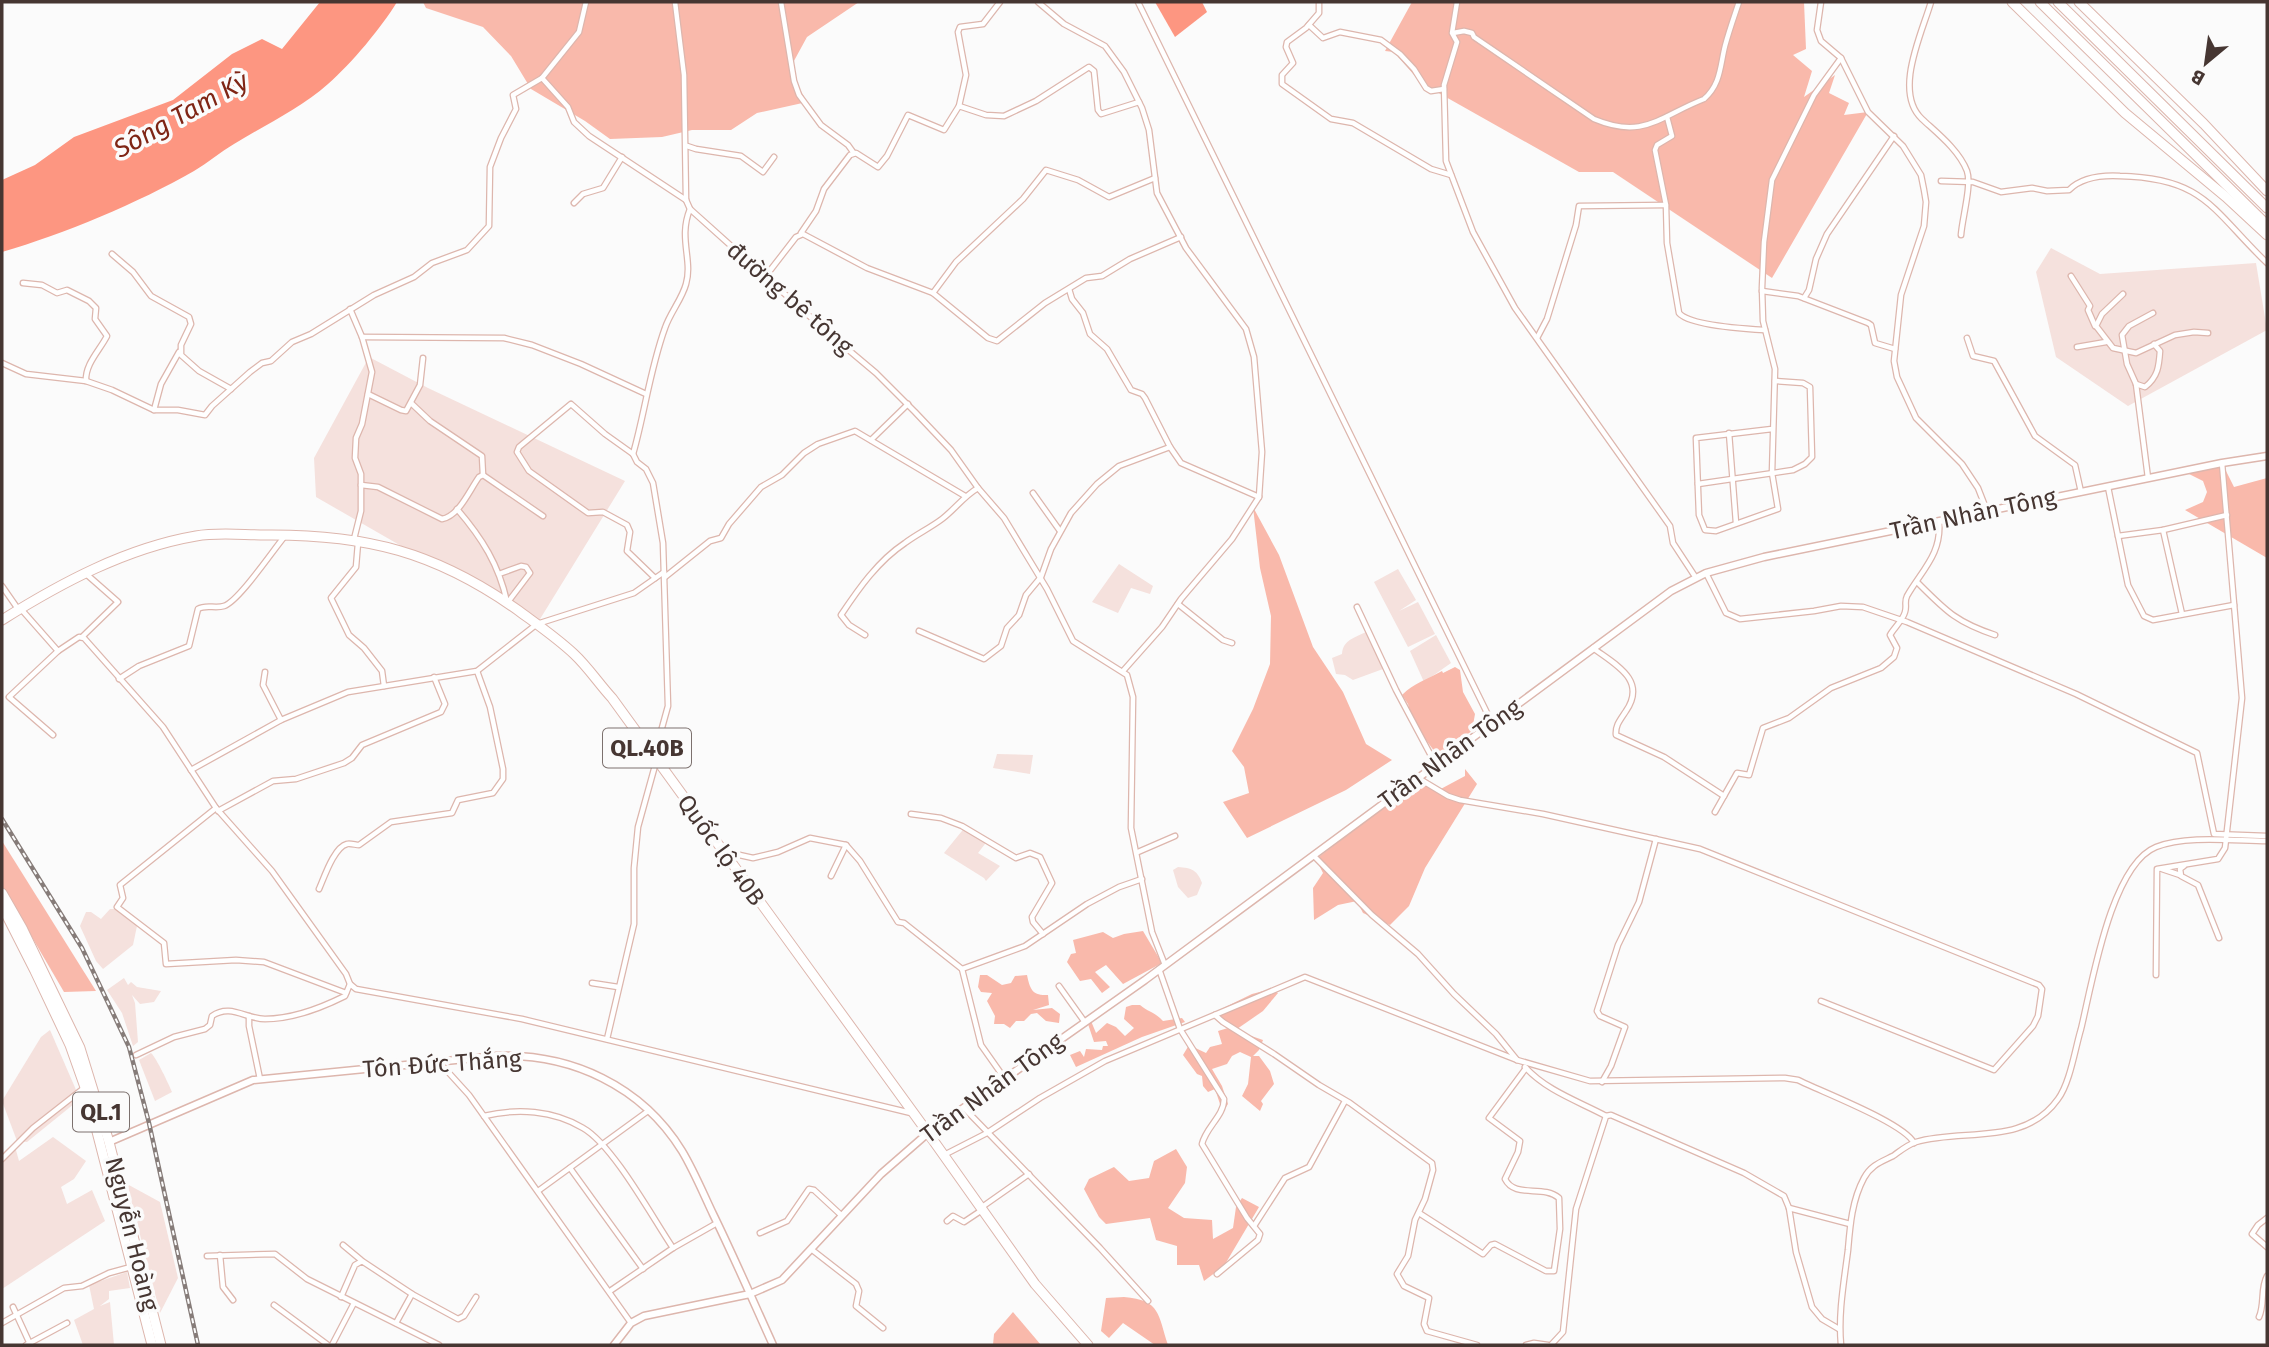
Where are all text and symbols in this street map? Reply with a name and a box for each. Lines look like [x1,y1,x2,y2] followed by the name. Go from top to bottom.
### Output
[2171,28,2241,98] north arrow
[2187,64,2209,90] text: B
[107,65,255,165] water label: Sông Tam Kỳ
[721,236,859,361] street label: đường bê tông
[1887,483,2059,545] street label: Trần Nhân Tông
[1373,693,1527,815] street label: Trần Nhân Tông
[603,728,691,768] road number: QL.40B
[671,789,771,911] street label: Quốc lộ 40B
[915,1027,1069,1149] street label: Trần Nhân Tông
[362,1043,523,1084] street label: Tôn Đức Thắng
[73,1092,129,1132] road number: QL.1
[99,1154,165,1314] street label: Nguyễn Hoàng

